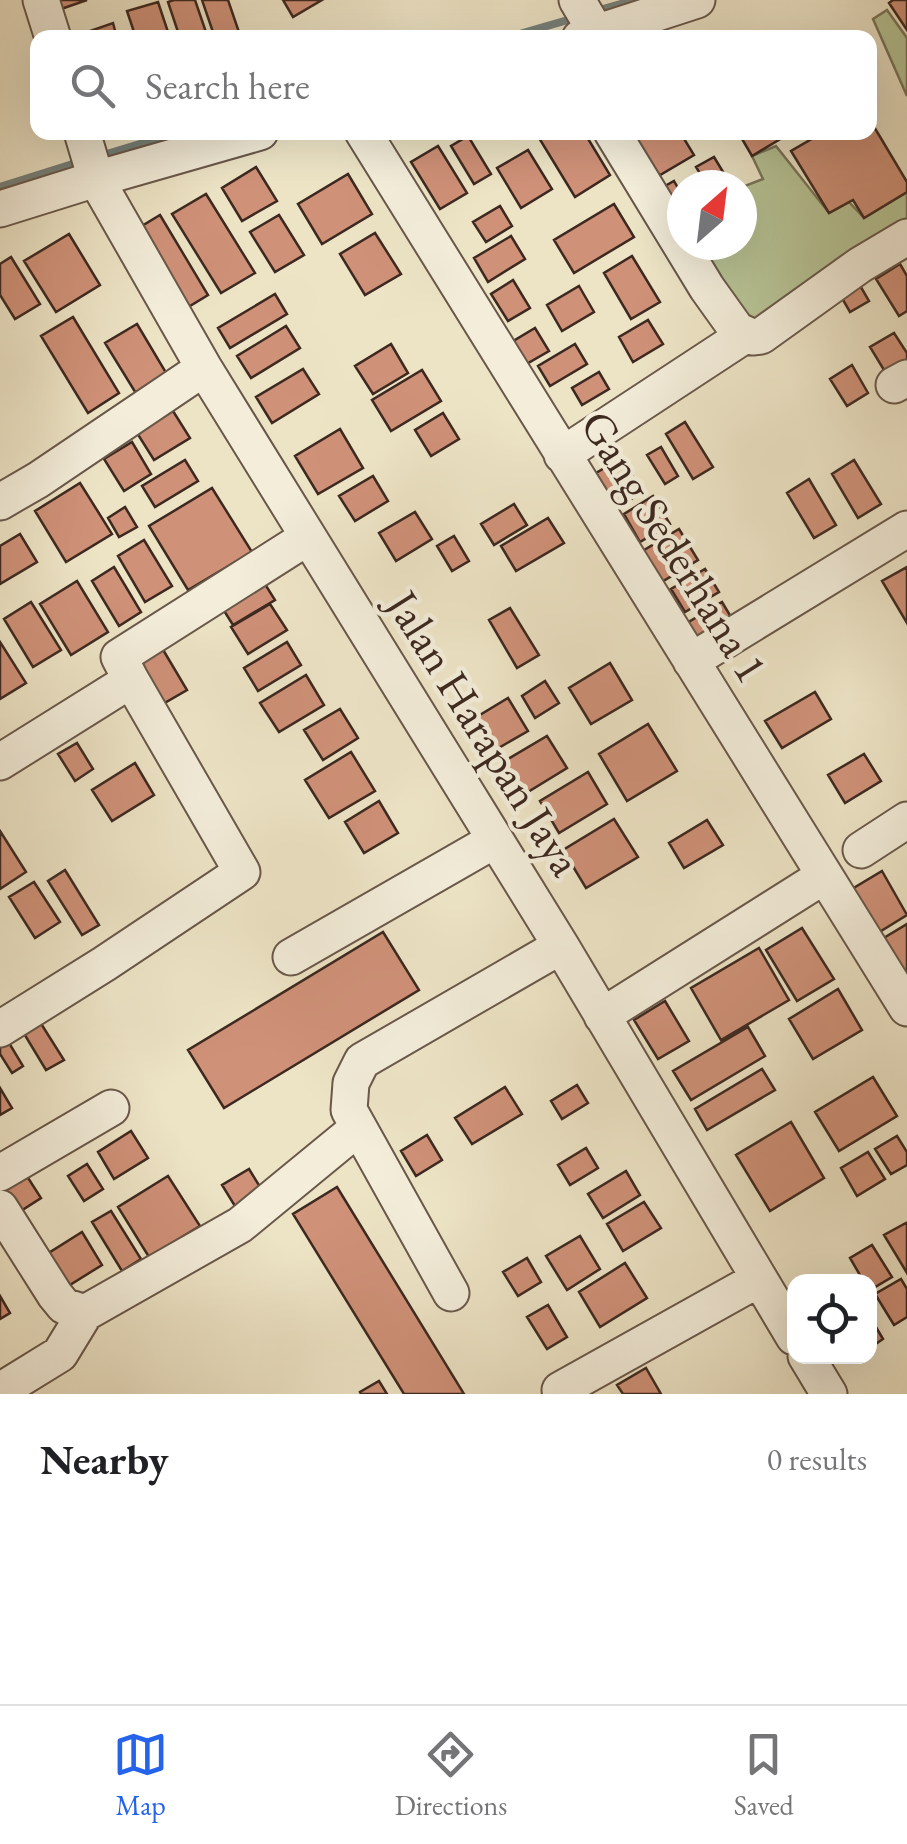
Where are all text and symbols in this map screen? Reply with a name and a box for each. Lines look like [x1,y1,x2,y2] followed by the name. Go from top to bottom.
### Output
[30,30,877,140] search box
[65,58,120,113] icon: search
[145,61,310,110] text: Search here
[667,170,757,260] north arrow
[568,399,782,693] street label: Gang Sederhana 1
[372,576,596,886] street label: Jalan Harapan Jaya
[787,1274,877,1364] map controls
[787,1274,877,1364] button: locate
[40,1432,169,1487] text: Nearby
[767,1438,867,1480] text: 0 results
[113,1727,168,1823] tab: Map
[395,1727,507,1823] tab: Directions
[734,1727,794,1823] tab: Saved

